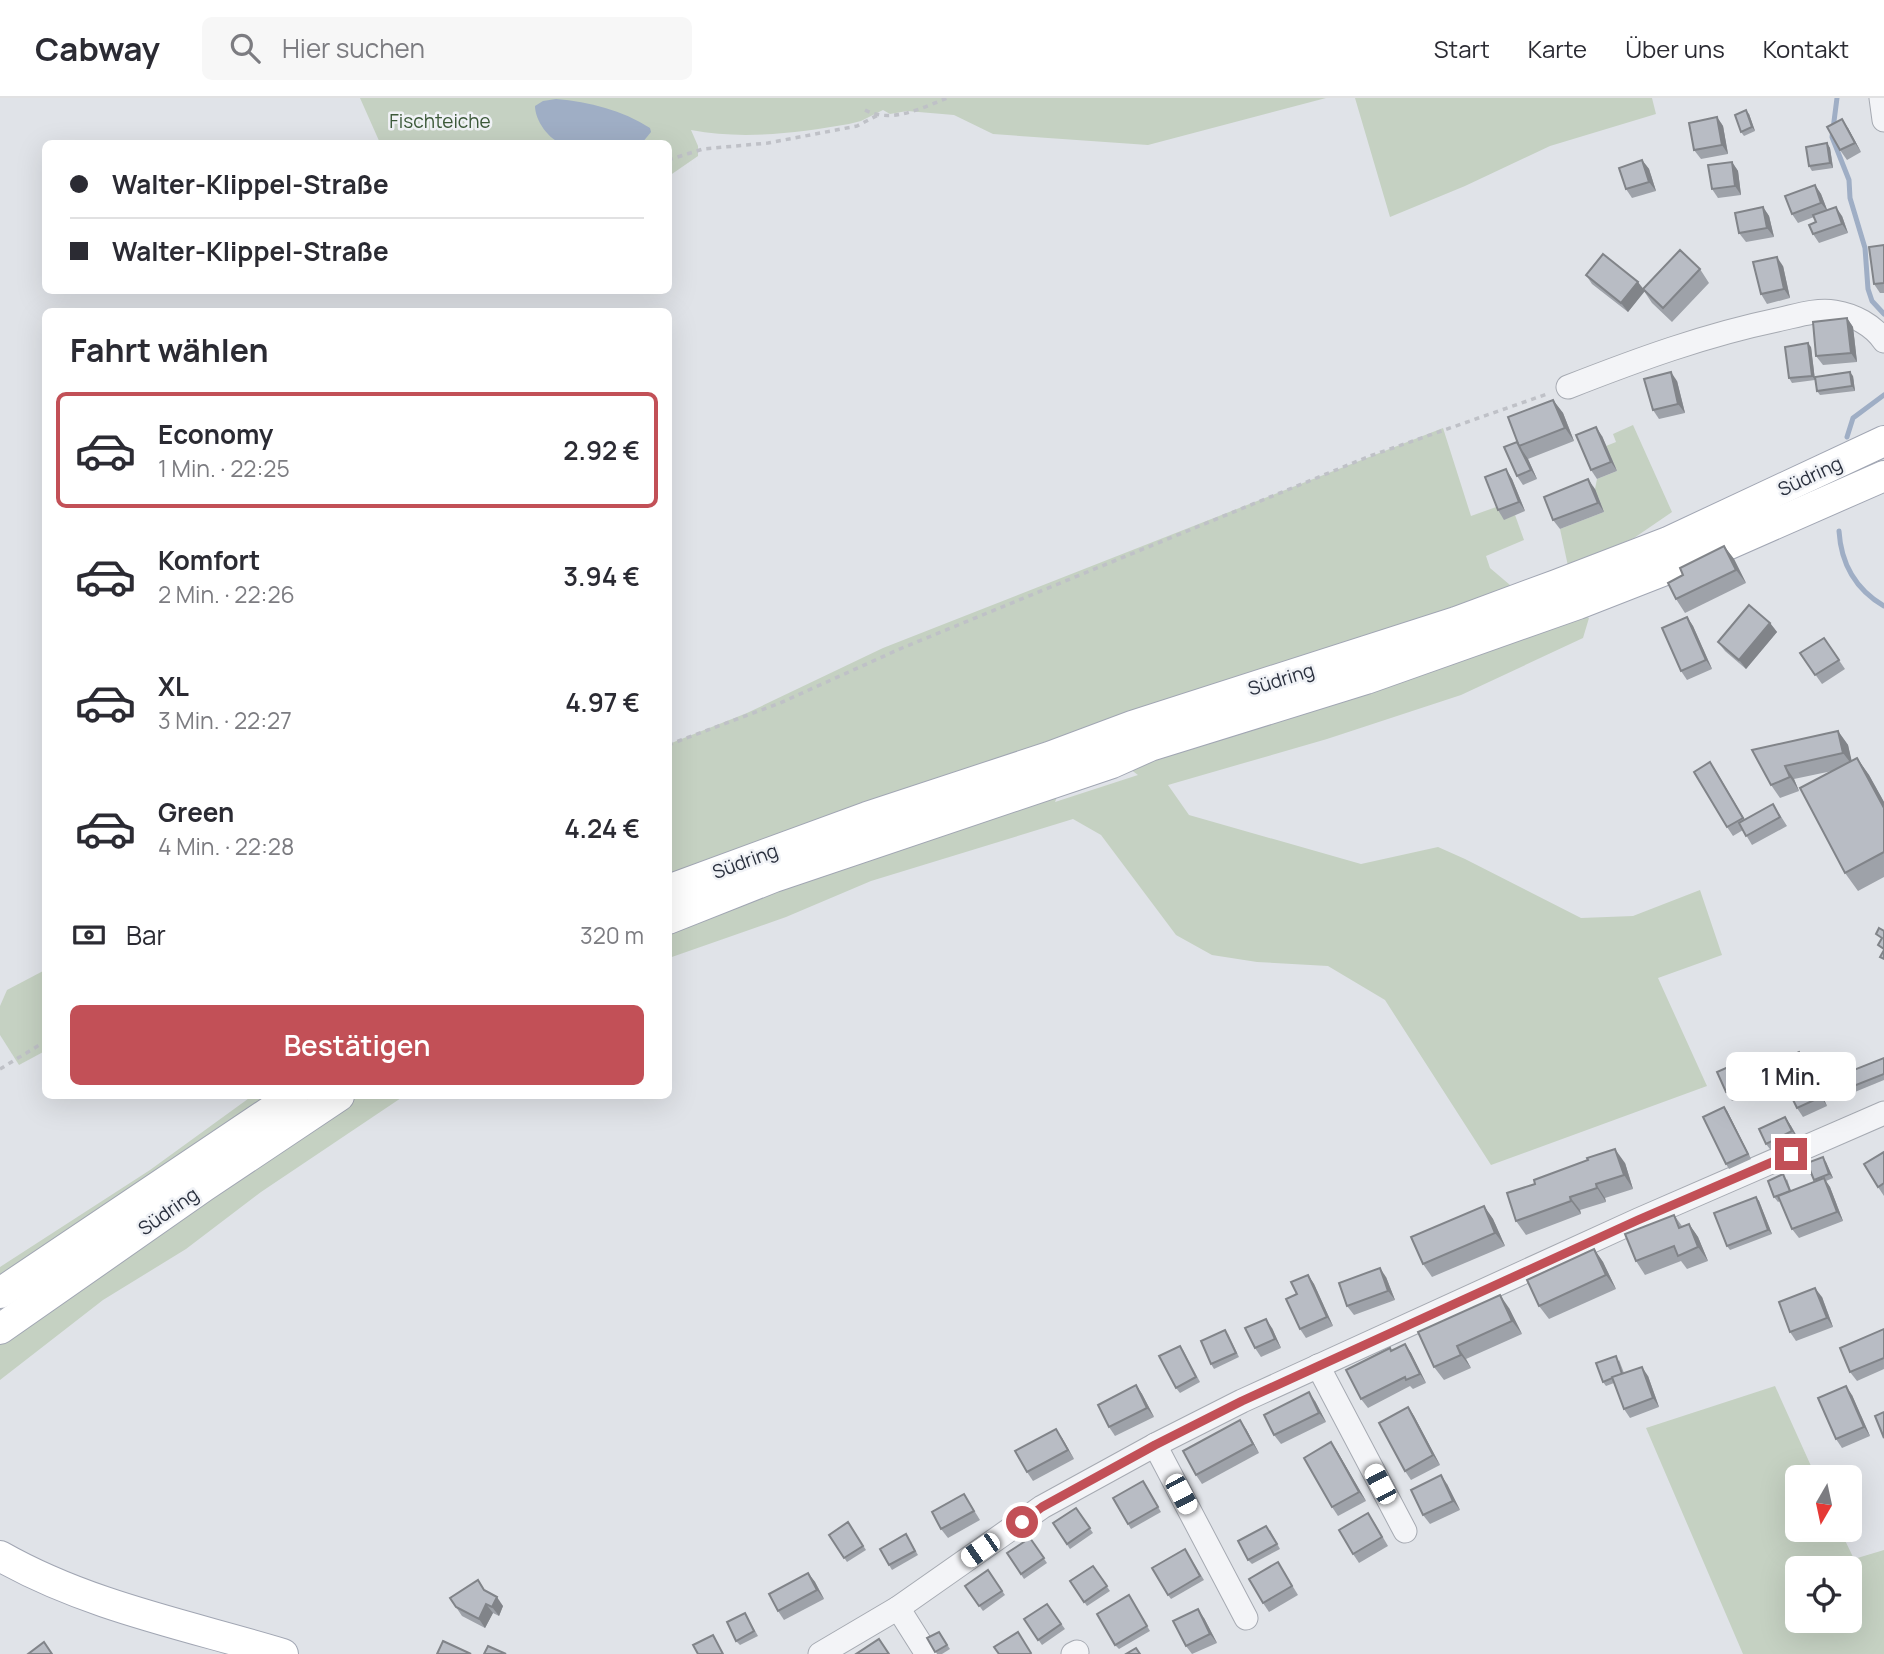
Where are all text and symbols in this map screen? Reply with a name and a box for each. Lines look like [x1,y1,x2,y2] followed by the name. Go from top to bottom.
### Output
[202,17,692,80] search box
[35,26,160,71] text: Cabway
[226,29,264,67] icon: search
[282,30,425,66] text: Hier suchen
[1434,32,1490,65] text: Start
[1528,32,1587,65] text: Karte
[1625,32,1725,65] text: Über uns
[1763,32,1849,65] text: Kontakt
[389,108,491,134] park label: Fischteiche
[112,166,389,202] text: Walter-Klippel-Straße
[112,233,389,269] text: Walter-Klippel-Straße
[70,328,269,372] text: Fahrt wählen
[158,416,273,452] text: Economy
[74,419,137,482] icon: car
[563,432,640,468] text: 2.92 €
[1774,450,1846,502] street label: Südring
[158,452,290,484] text: 1 Min. · 22:25
[158,542,260,578] text: Komfort
[74,545,137,608] icon: car
[563,558,640,594] text: 3.94 €
[158,578,295,610] text: 2 Min. · 22:26
[1245,657,1317,701] street label: Südring
[158,668,189,704] text: XL
[74,671,137,734] icon: car
[565,684,640,720] text: 4.97 €
[158,704,292,736] text: 3 Min. · 22:27
[158,794,234,830] text: Green
[74,797,137,860] icon: car
[564,810,640,846] text: 4.24 €
[158,830,294,862] text: 4 Min. · 22:28
[709,837,781,885] street label: Südring
[70,916,108,954] icon: cash
[126,917,166,953] text: Bar
[580,919,644,951] text: 320 m
[70,1005,644,1085] button: Bestätigen
[1726,1052,1856,1102] callout: 1 Min.
[1761,1060,1821,1092] text: 1 Min.
[1775,1138,1807,1170] route end
[133,1181,203,1241] street label: Südring
[1361,1461,1400,1507] car
[1785,1465,1862,1542] north arrow
[1785,1465,1862,1633] map controls
[1162,1471,1201,1517] car
[1006,1506,1038,1538] route start
[957,1529,1004,1571] car
[1785,1556,1862,1633] button: locate

